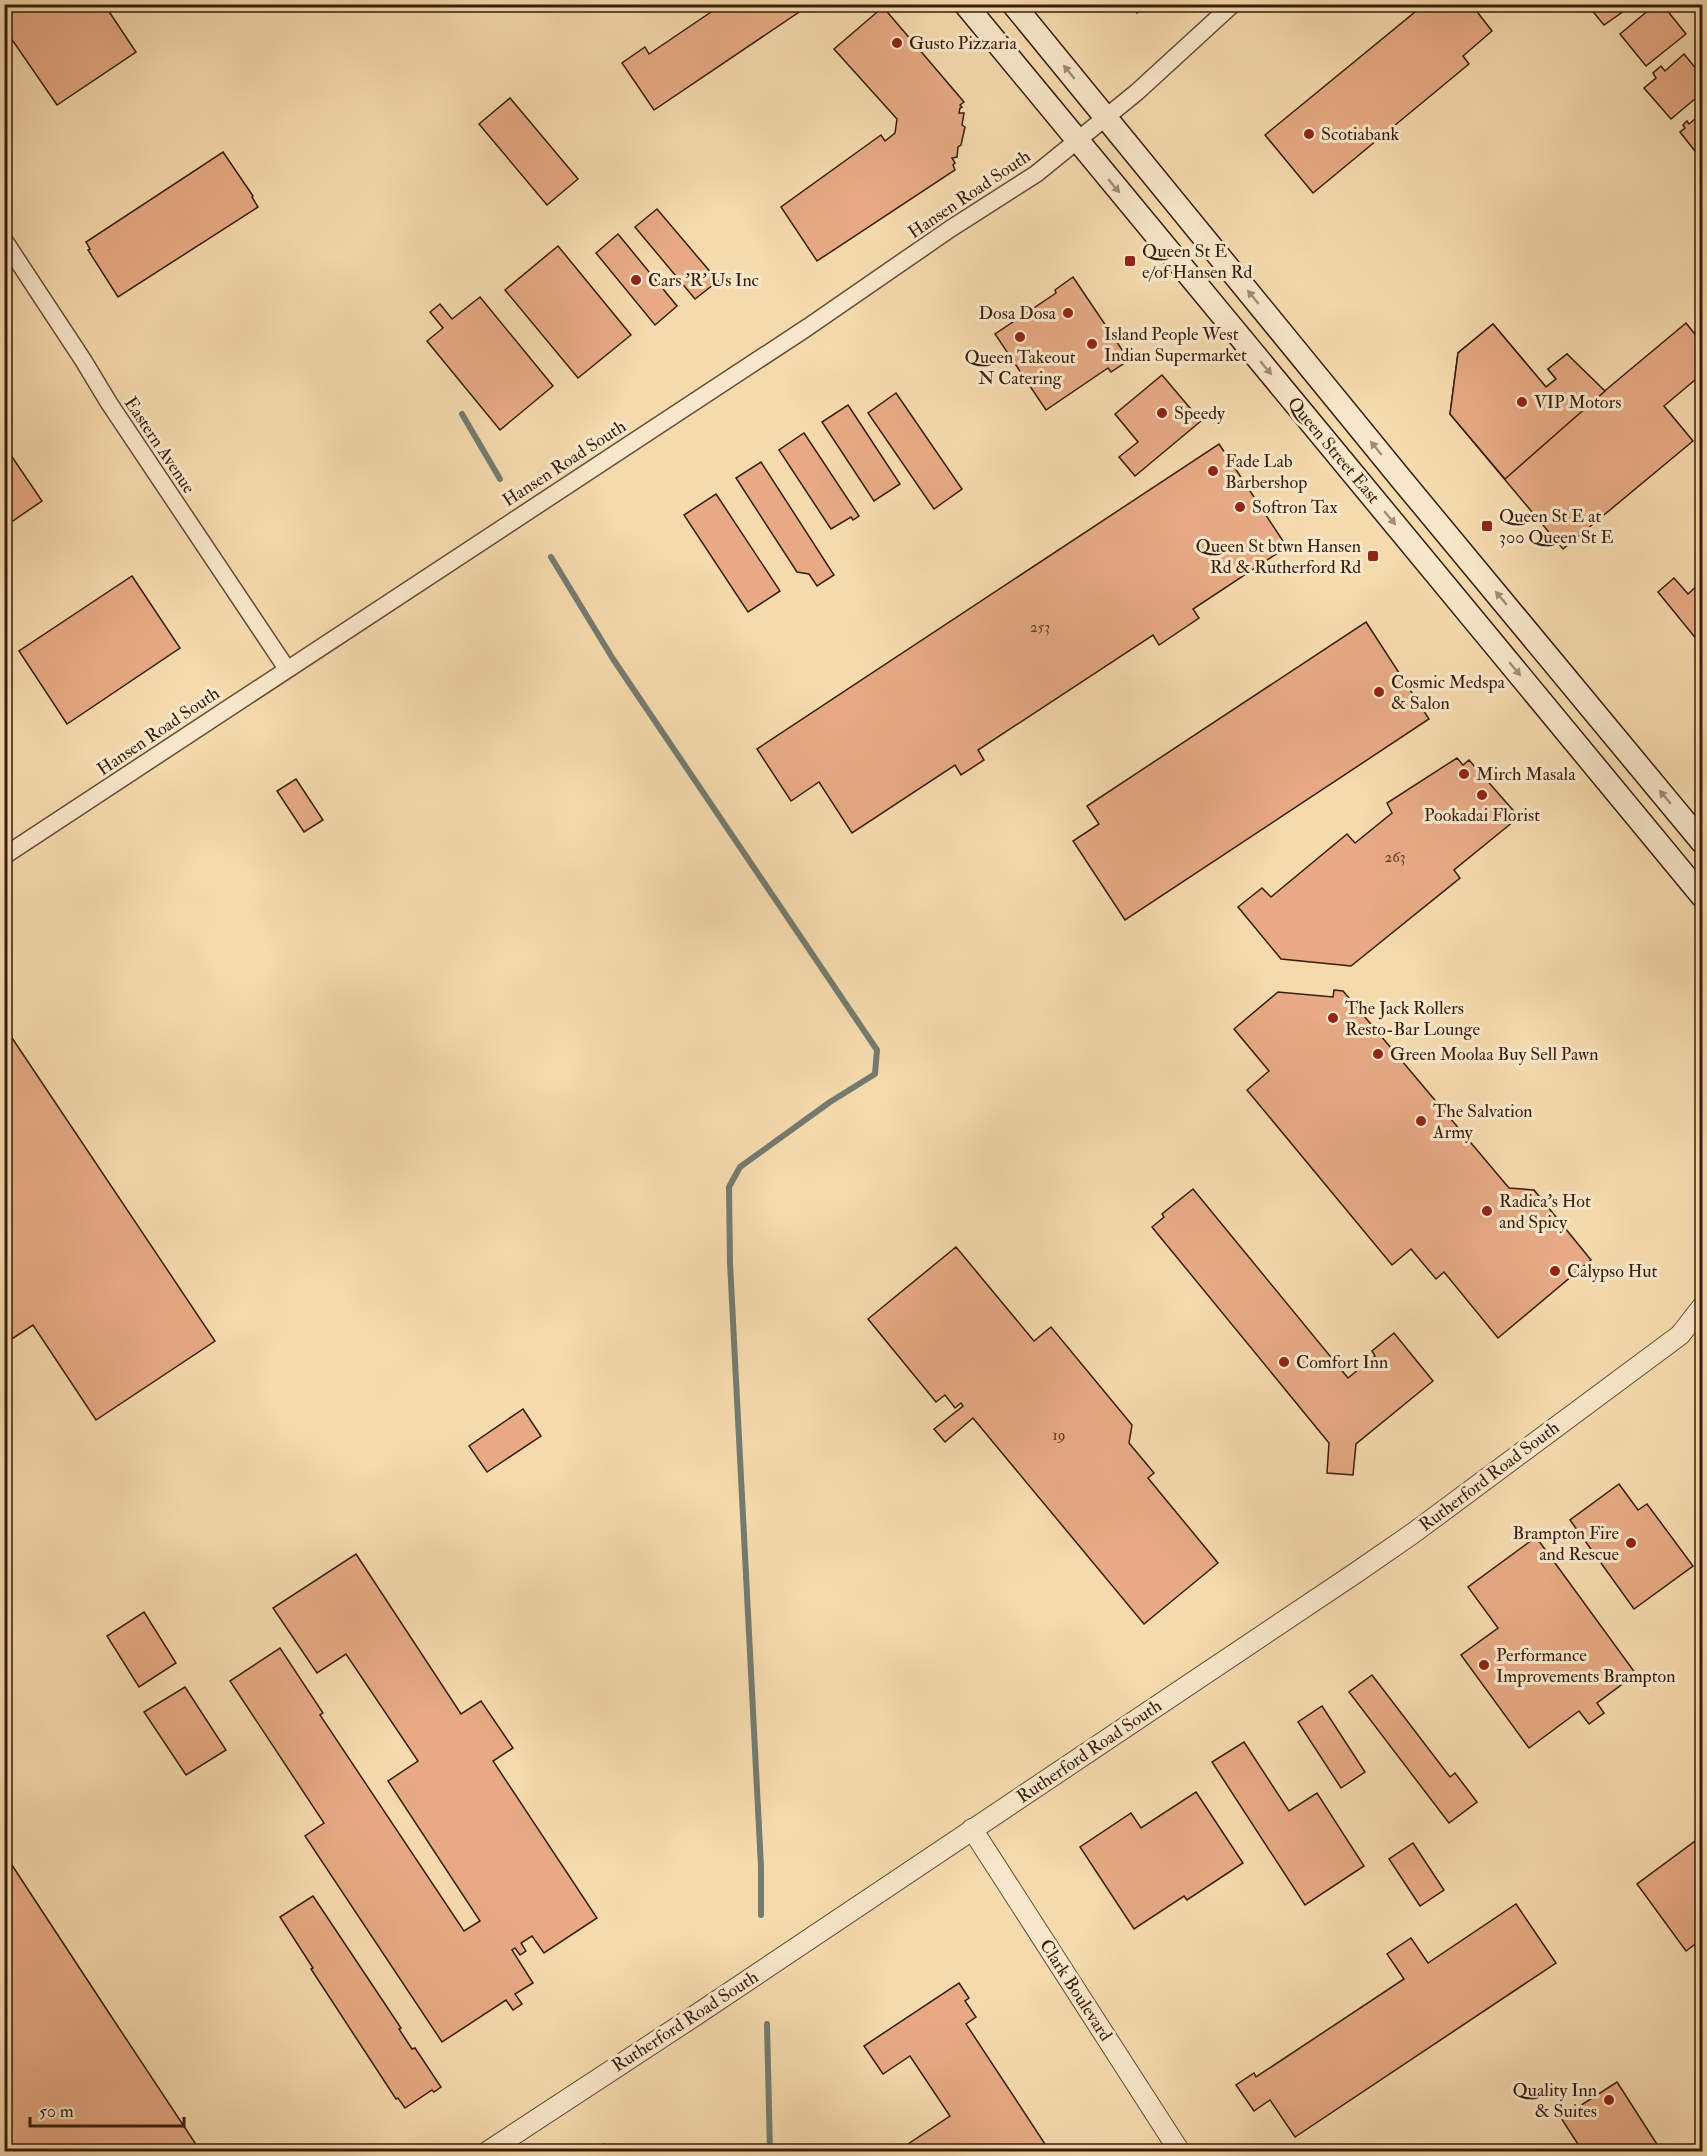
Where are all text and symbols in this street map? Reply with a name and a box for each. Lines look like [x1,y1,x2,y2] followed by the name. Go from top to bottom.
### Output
[909,32,1017,55] place label: Gusto Pizzaria
[890,36,904,50] marker: Gusto Pizzaria
[1062,64,1075,80] one-way arrow
[1321,123,1399,146] place label: Scotiabank
[1302,127,1316,141] marker: Scotiabank
[904,145,1035,244] street label: Hansen Road South
[1107,179,1120,194] one-way arrow
[1142,240,1252,284] place label: Queen St E e/of Hansen Rd
[1123,254,1137,268] marker: Queen St E e/of Hansen Rd
[648,269,759,292] place label: Cars 'R' Us Inc
[629,273,643,287] marker: Cars 'R' Us Inc
[1246,289,1259,305] one-way arrow
[978,302,1057,325] place label: Dosa Dosa
[1061,306,1075,320] marker: Dosa Dosa
[1104,323,1247,367] place label: Island People West Indian Supermarket
[1013,330,1027,344] marker: Queen Takeout N Catering
[1085,337,1099,351] marker: Island People West Indian Supermarket
[965,346,1076,390] place label: Queen Takeout N Catering
[1259,361,1271,376] one-way arrow
[1534,391,1621,414] place label: VIP Motors
[1282,392,1385,508] street label: Queen Street East
[119,393,201,498] street label: Eastern Avenue
[1515,395,1529,409] marker: VIP Motors
[1174,402,1226,425] place label: Speedy
[1155,406,1169,420] marker: Speedy
[498,415,631,512] street label: Hansen Road South
[1370,440,1383,456] one-way arrow
[1225,450,1307,494] place label: Fade Lab Barbershop
[1206,464,1220,478] marker: Fade Lab Barbershop
[1252,496,1337,519] place label: Softron Tax
[1233,500,1247,514] marker: Softron Tax
[1499,505,1613,549] place label: Queen St E at 300 Queen St E
[1384,511,1396,526] one-way arrow
[1480,519,1494,533] marker: Queen St E at 300 Queen St E
[1196,535,1361,579] place label: Queen St btwn Hansen Rd & Rutherford Rd
[1366,549,1380,563] marker: Queen St btwn Hansen Rd & Rutherford Rd
[1494,590,1507,606] one-way arrow
[1030,618,1050,637] house number: 253
[1508,661,1521,677] one-way arrow
[1391,671,1505,715] place label: Cosmic Medspa & Salon
[93,682,224,781] street label: Hansen Road South
[1372,685,1386,699] marker: Cosmic Medspa & Salon
[1476,763,1576,786] place label: Mirch Masala
[1457,767,1471,781] marker: Mirch Masala
[1475,788,1489,802] marker: Pookadai Florist
[1659,790,1672,805] one-way arrow
[1424,804,1540,827] place label: Pookadai Florist
[1385,848,1405,867] house number: 263
[1345,997,1480,1041] place label: The Jack Rollers Resto-Bar Lounge
[1326,1011,1340,1025] marker: The Jack Rollers Resto-Bar Lounge
[1390,1043,1598,1066] place label: Green Moolaa Buy Sell Pawn
[1371,1047,1385,1061] marker: Green Moolaa Buy Sell Pawn
[1432,1100,1533,1144] place label: The Salvation Army
[1414,1114,1428,1128] marker: The Salvation Army
[1499,1190,1591,1234] place label: Radica's Hot and Spicy
[1480,1204,1494,1218] marker: Radica's Hot and Spicy
[1567,1260,1658,1283] place label: Calypso Hut
[1548,1264,1562,1278] marker: Calypso Hut
[1296,1351,1388,1374] place label: Comfort Inn
[1277,1355,1291,1369] marker: Comfort Inn
[1415,1416,1564,1537] street label: Rutherford Road South
[1053,1426,1065,1445] house number: 19
[1513,1522,1619,1566] place label: Brampton Fire and Rescue
[1624,1536,1638,1550] marker: Brampton Fire and Rescue
[1496,1644,1675,1688] place label: Performance Improvements Brampton
[1477,1658,1491,1672] marker: Performance Improvements Brampton
[1012,1694,1167,1808] street label: Rutherford Road South
[1034,1935,1117,2046] street label: Clark Boulevard
[608,1965,763,2077] street label: Rutherford Road South
[1512,2079,1597,2123] place label: Quality Inn & Suites
[30,2090,184,2128] scale bar
[1602,2093,1616,2107] marker: Quality Inn & Suites
[39,2100,74,2123] text: 50 m

